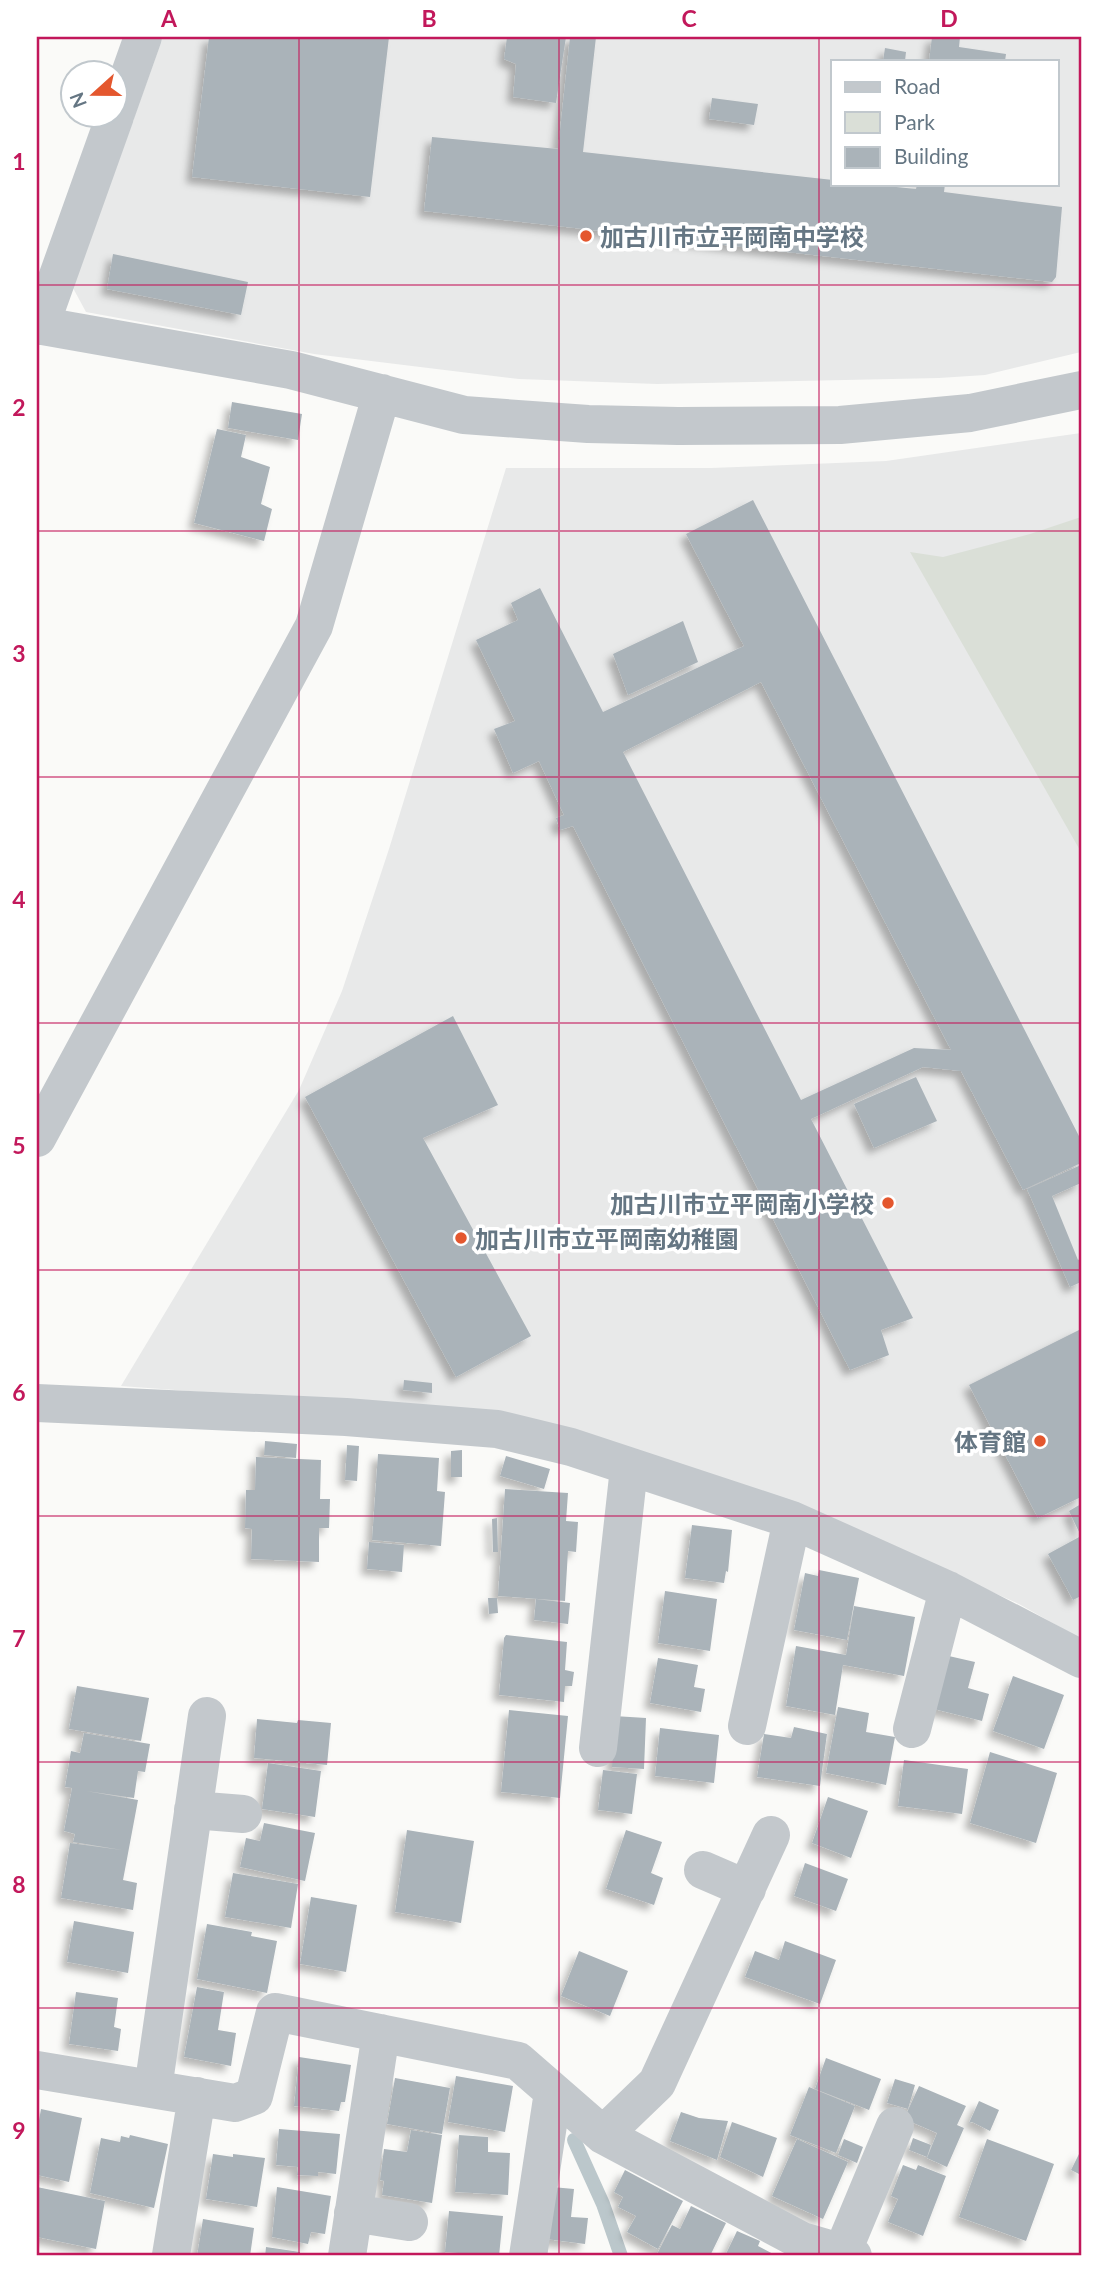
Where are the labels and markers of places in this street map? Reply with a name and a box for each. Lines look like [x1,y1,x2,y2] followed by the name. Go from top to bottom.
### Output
[600,222,864,251] place label: 加古川市立平岡南中学校
[578,228,594,244] marker: 加古川市立平岡南中学校
[610,1189,874,1218] place label: 加古川市立平岡南小学校
[880,1195,896,1211] marker: 加古川市立平岡南小学校
[475,1224,739,1253] place label: 加古川市立平岡南幼稚園
[453,1230,469,1246] marker: 加古川市立平岡南幼稚園
[954,1427,1026,1456] place label: 体育館
[1032,1433,1048,1449] marker: 体育館

